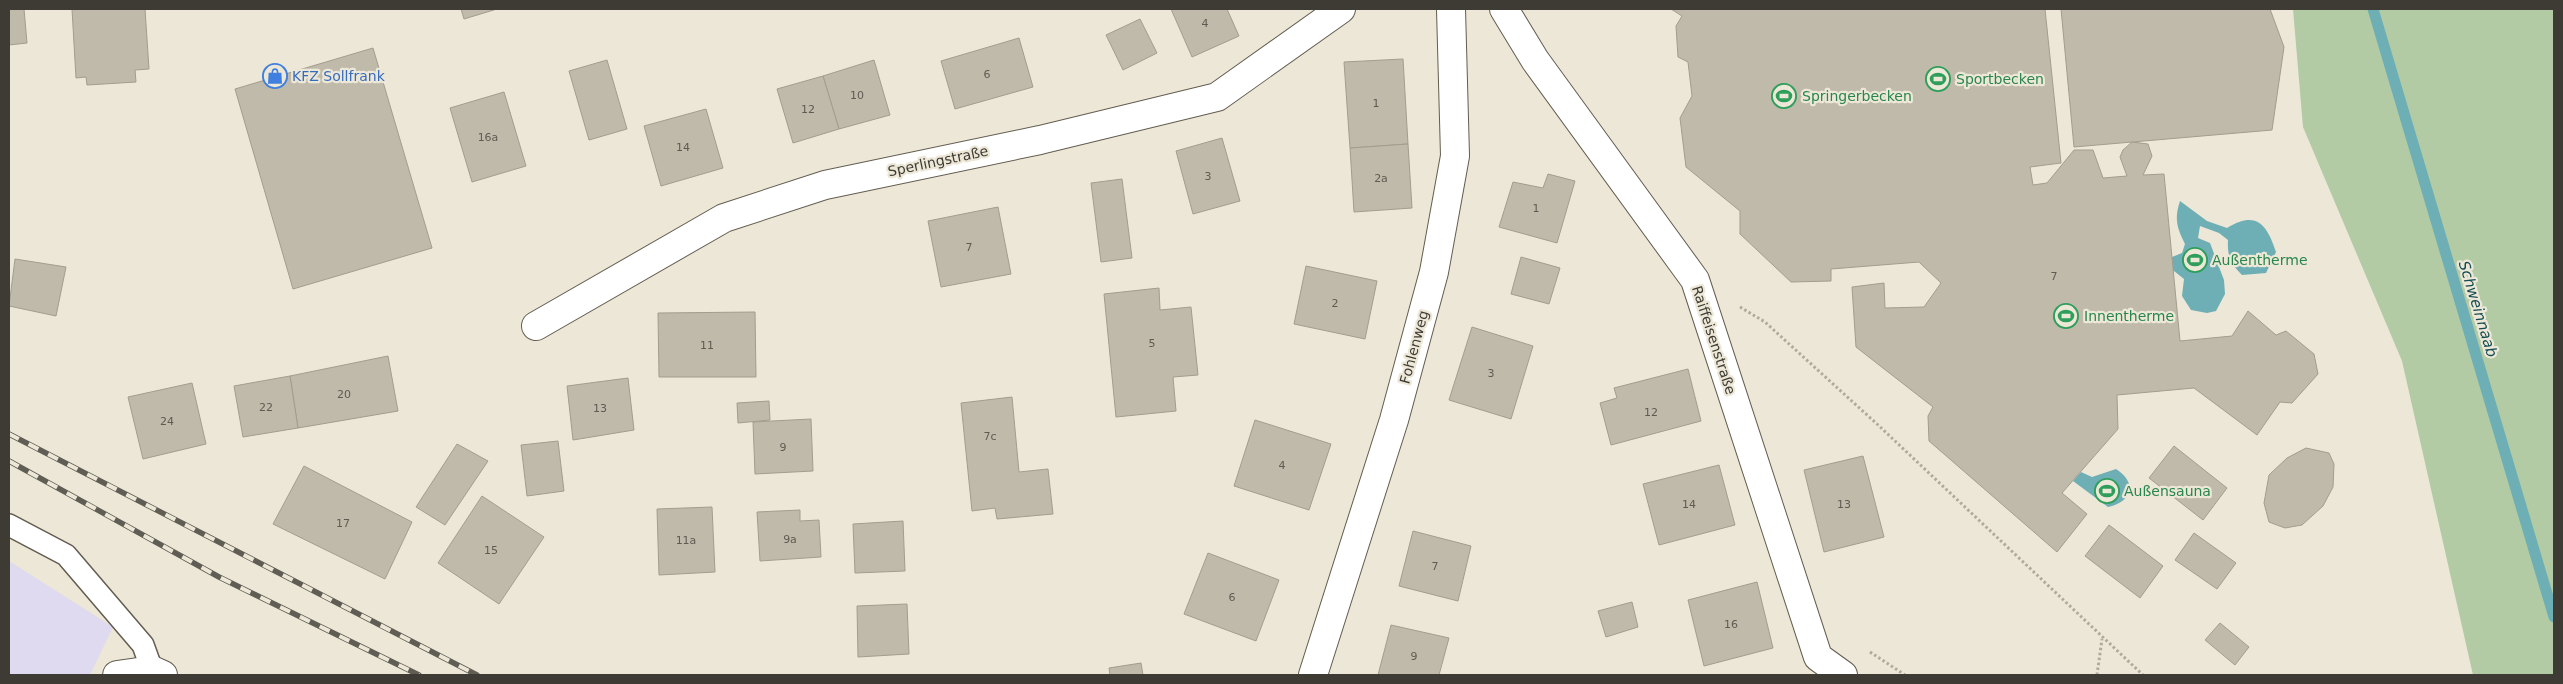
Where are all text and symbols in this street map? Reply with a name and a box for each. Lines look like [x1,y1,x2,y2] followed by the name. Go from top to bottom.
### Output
[1202,17,1209,30] house number: 4
[262,63,288,89] shop icon: KFZ Sollfrank
[1925,66,1951,92] sports icon: Sportbecken
[292,68,386,84] place label: KFZ Sollfrank
[984,68,991,81] house number: 6
[1956,71,2044,87] place label: Sportbecken
[1771,83,1797,109] sports icon: Springerbecken
[1802,88,1912,104] place label: Springerbecken
[850,89,864,102] house number: 10
[1373,97,1380,110] house number: 1
[801,103,815,116] house number: 12
[478,131,498,144] house number: 16a
[676,141,690,154] house number: 14
[886,143,990,179] street label: Sperlingstraße
[1205,170,1212,183] house number: 3
[1374,172,1388,185] house number: 2a
[1533,202,1540,215] house number: 1
[966,241,973,254] house number: 7
[2182,247,2208,273] sports icon: Außentherme
[2212,252,2308,268] place label: Außentherme
[2455,259,2501,359] water label: Schweinnaab
[2051,270,2058,283] house number: 7
[1689,284,1739,396] street label: Raiffeisenstraße
[1332,297,1339,310] house number: 2
[2053,303,2079,329] sports icon: Innentherme
[2084,308,2174,324] place label: Innentherme
[1397,309,1431,385] street label: Fohlenweg
[1149,337,1156,350] house number: 5
[700,339,714,352] house number: 11
[1488,367,1495,380] house number: 3
[337,388,351,401] house number: 20
[259,401,273,414] house number: 22
[593,402,607,415] house number: 13
[1644,406,1658,419] house number: 12
[160,415,174,428] house number: 24
[983,430,997,443] house number: 7c
[780,441,787,454] house number: 9
[1279,459,1286,472] house number: 4
[2094,478,2120,504] sports icon: Außensauna
[2124,483,2211,499] place label: Außensauna
[1682,498,1696,511] house number: 14
[1837,498,1851,511] house number: 13
[336,517,350,530] house number: 17
[783,533,797,546] house number: 9a
[676,534,696,547] house number: 11a
[484,544,498,557] house number: 15
[1432,560,1439,573] house number: 7
[1229,591,1236,604] house number: 6
[1724,618,1738,631] house number: 16
[1411,650,1418,663] house number: 9

